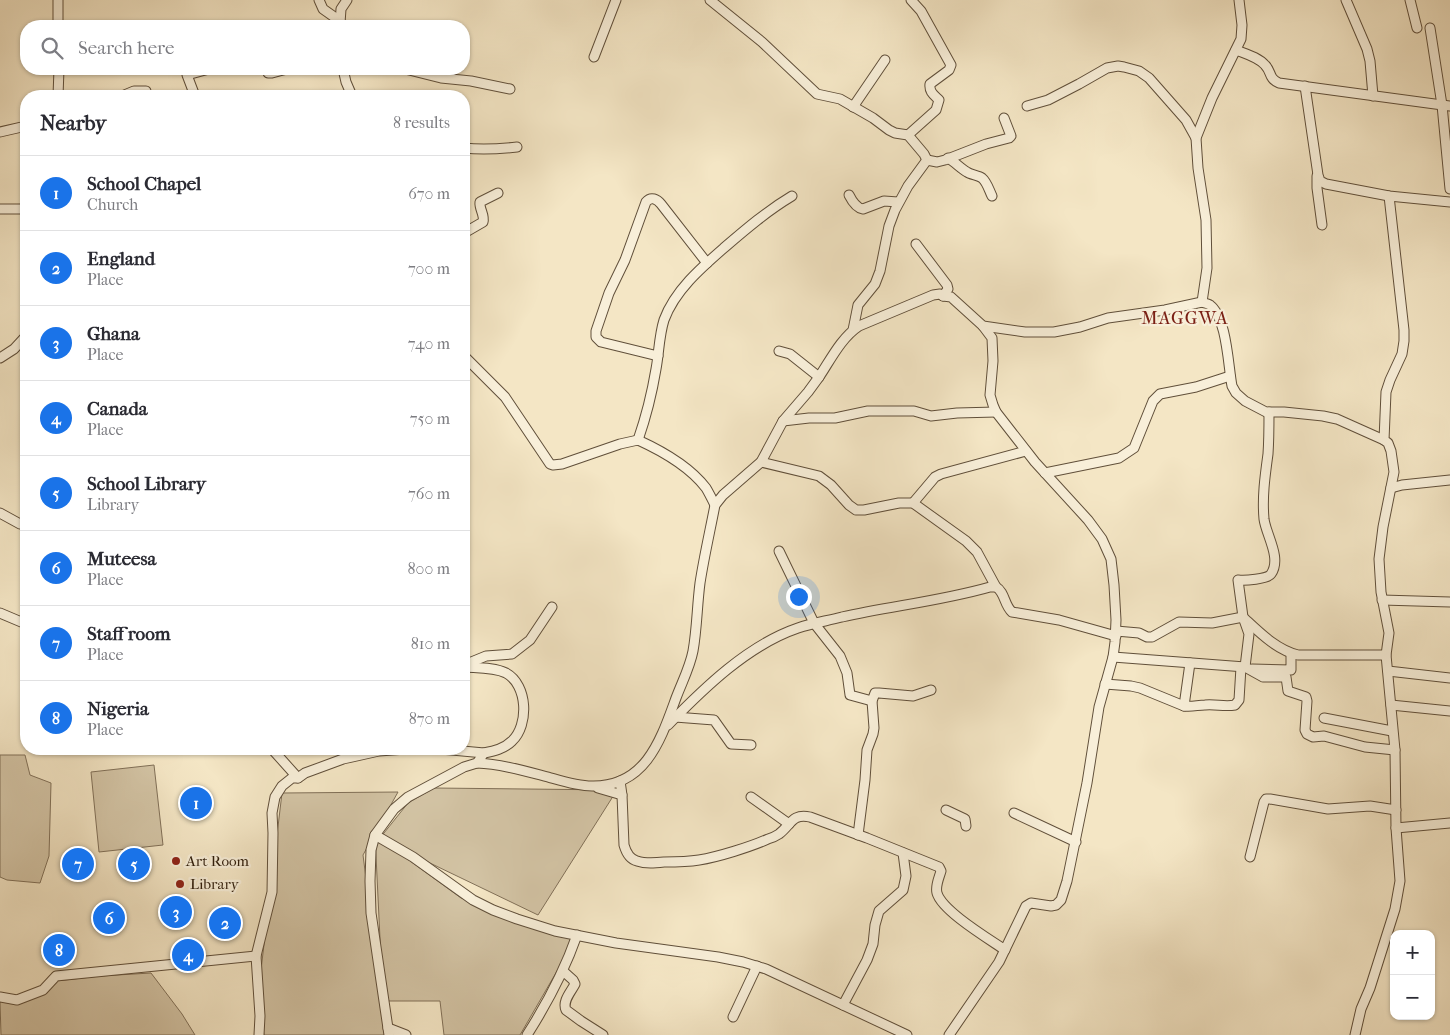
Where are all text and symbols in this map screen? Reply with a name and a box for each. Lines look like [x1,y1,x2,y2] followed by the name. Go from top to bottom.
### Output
[20,20,470,75] search box
[38,34,66,62] icon: search
[78,37,174,59] text: Search here
[40,111,106,135] text: Nearby
[393,113,450,132] text: 8 results
[87,173,201,195] text: School Chapel
[53,184,59,203] text: 1
[408,184,450,203] text: 670 m
[87,195,138,214] text: Church
[87,248,155,270] text: England
[52,259,60,278] text: 2
[408,259,450,278] text: 700 m
[87,270,123,289] text: Place
[1141,308,1229,329] district label: MAGGWA
[87,323,140,345] text: Ghana
[53,334,59,353] text: 3
[408,334,450,353] text: 740 m
[87,345,123,364] text: Place
[87,398,148,420] text: Canada
[51,409,61,428] text: 4
[410,409,450,428] text: 750 m
[87,420,123,439] text: Place
[87,473,206,495] text: School Library
[53,484,59,503] text: 5
[408,484,450,503] text: 760 m
[87,495,139,514] text: Library
[87,548,156,570] text: Muteesa
[52,559,60,578] text: 6
[408,559,450,578] text: 800 m
[87,570,123,589] text: Place
[786,584,812,610] your location
[87,623,171,645] text: Staff room
[52,634,60,653] text: 7
[411,634,450,653] text: 810 m
[87,645,123,664] text: Place
[87,698,149,720] text: Nigeria
[52,709,60,728] text: 8
[409,709,450,728] text: 870 m
[87,720,123,739] text: Place
[180,784,212,822] pin: 1
[62,845,94,883] pin: 7
[118,845,150,883] pin: 5
[185,852,250,870] place label: Art Room
[170,855,182,867] marker: Art Room
[190,875,240,893] place label: Library
[174,878,186,890] marker: Library
[160,893,192,931] pin: 3
[93,899,125,937] pin: 6
[209,904,241,942] pin: 2
[1390,930,1435,1020] map controls
[1390,930,1435,975] button: +
[43,931,75,969] pin: 8
[172,936,204,974] pin: 4
[1390,975,1435,1020] button: −

